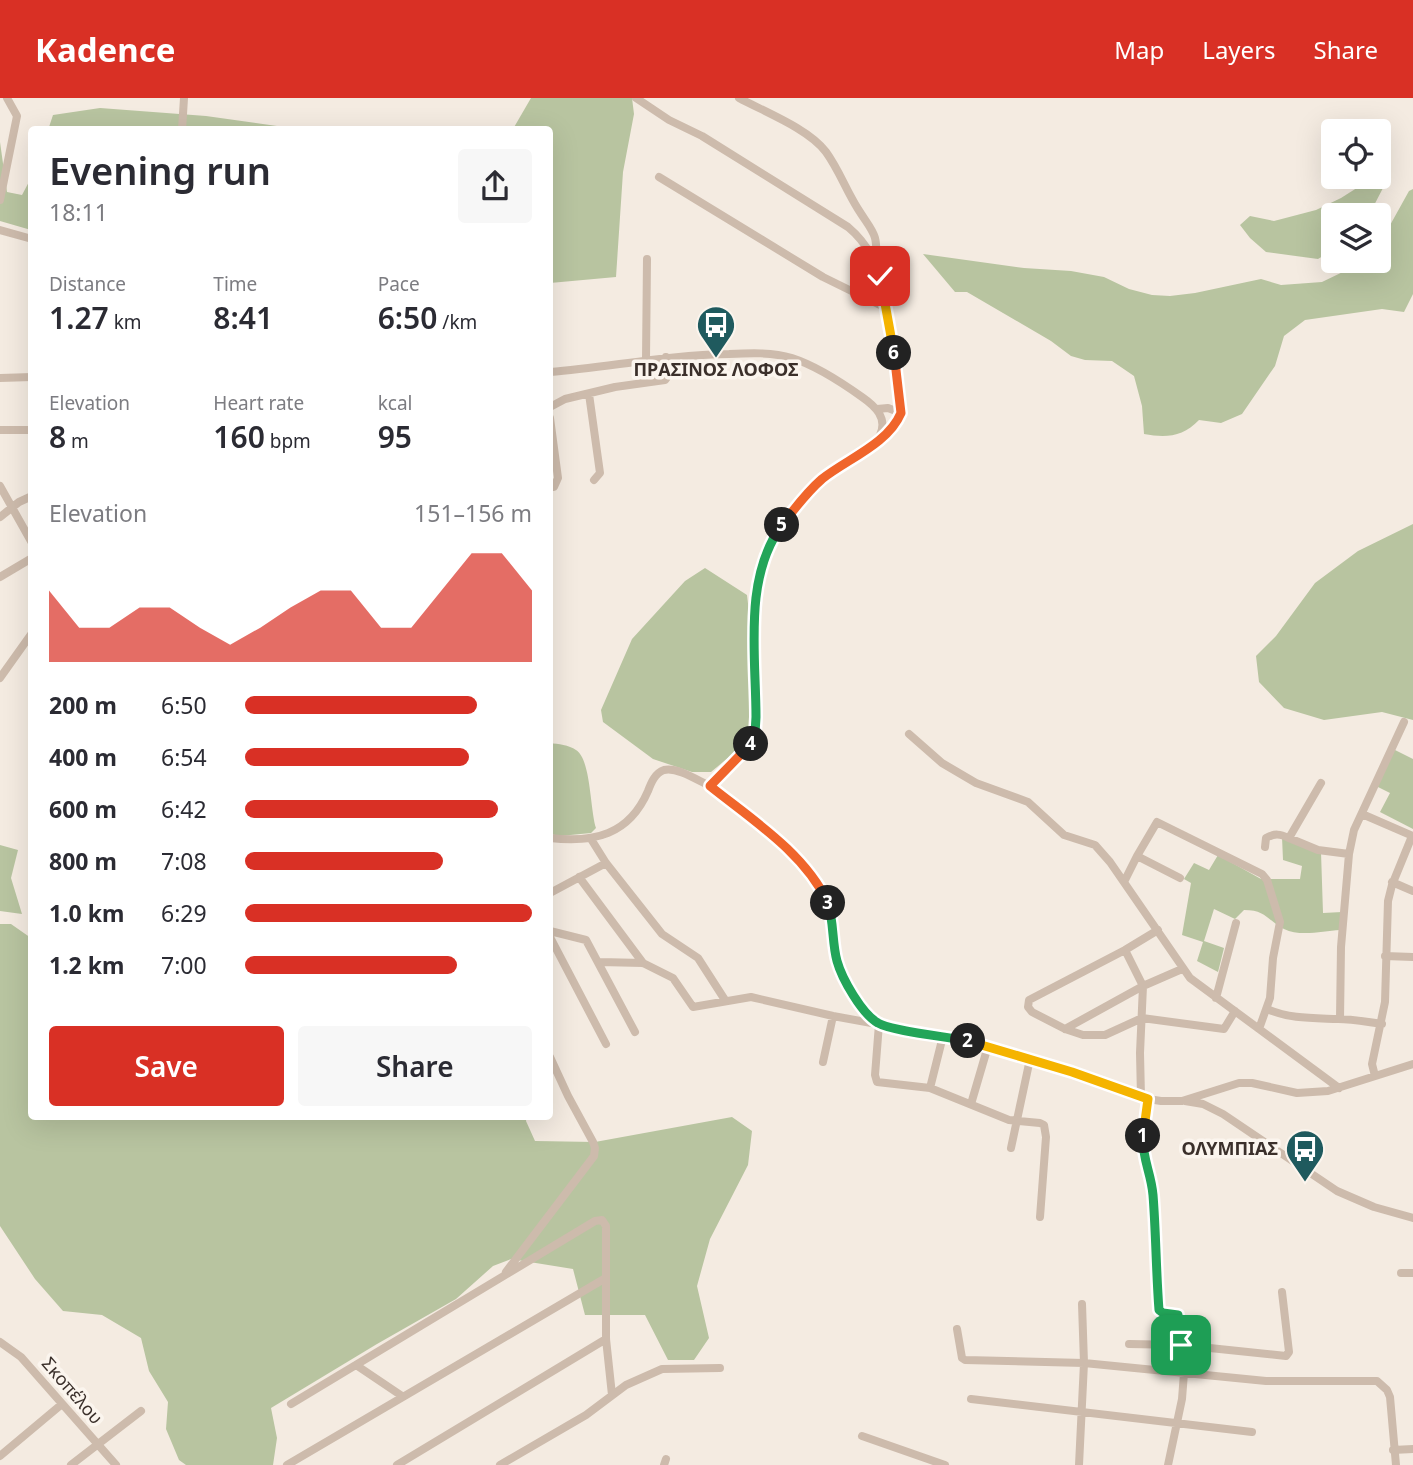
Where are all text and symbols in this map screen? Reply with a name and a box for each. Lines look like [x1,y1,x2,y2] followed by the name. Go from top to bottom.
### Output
[35,27,175,72] text: Kadence
[1114,33,1164,66] text: Map
[1202,33,1276,66] text: Layers
[1314,33,1378,66] text: Share
[1321,119,1391,273] map controls
[1321,119,1391,189] button: locate
[49,144,271,196] text: Evening run
[458,149,532,223] button: share
[49,196,108,228] text: 18:11
[1321,203,1391,273] button: layers
[850,246,910,306] pin
[861,257,899,295] icon: check
[49,271,126,297] text: Distance
[213,271,257,297] text: Time
[378,271,420,297] text: Pace
[49,297,109,338] text: 1.27
[213,297,273,338] text: 8:41
[378,297,437,338] text: 6:50
[695,304,737,359] bus stop icon: ΠΡΑΣΙΝΟΣ ΛΟΦΟΣ
[109,309,142,335] text: km
[437,309,477,335] text: /km
[876,336,912,370] pin: 6
[888,339,899,365] text: 6
[634,357,798,381] place label: ΠΡΑΣΙΝΟΣ ΛΟΦΟΣ
[49,390,130,416] text: Elevation
[213,390,304,416] text: Heart rate
[378,390,412,416] text: kcal
[49,416,66,457] text: 8
[213,416,265,457] text: 160
[378,416,412,457] text: 95
[66,428,89,454] text: m
[265,428,311,454] text: bpm
[49,497,147,529] text: Elevation
[414,497,532,529] text: 151–156 m
[764,508,800,542] pin: 5
[776,511,787,537] text: 5
[49,689,117,721] text: 200 m
[161,689,207,721] text: 6:50
[734,726,768,762] pin: 4
[745,730,756,756] text: 4
[49,741,117,773] text: 400 m
[161,741,207,773] text: 6:54
[49,793,117,825] text: 600 m
[161,793,207,825] text: 6:42
[49,845,117,877] text: 800 m
[161,845,207,877] text: 7:08
[810,886,846,920] pin: 3
[822,889,833,915] text: 3
[49,897,124,929] text: 1.0 km
[161,897,207,929] text: 6:29
[49,949,124,981] text: 1.2 km
[161,949,207,981] text: 7:00
[950,1024,986,1058] pin: 2
[49,1026,284,1106] button: Save
[298,1026,532,1106] button: Share
[962,1027,973,1053] text: 2
[1126,1118,1160,1154] pin: 1
[1137,1122,1148,1148] text: 1
[1284,1128,1326,1183] bus stop icon: ΟΛΥΜΠΙΑΣ
[1181,1136,1278,1160] place label: ΟΛΥΜΠΙΑΣ
[1151,1315,1211,1375] pin
[1162,1326,1200,1364] icon: arrive
[37,1352,109,1429] street label: Σκοπέλου

